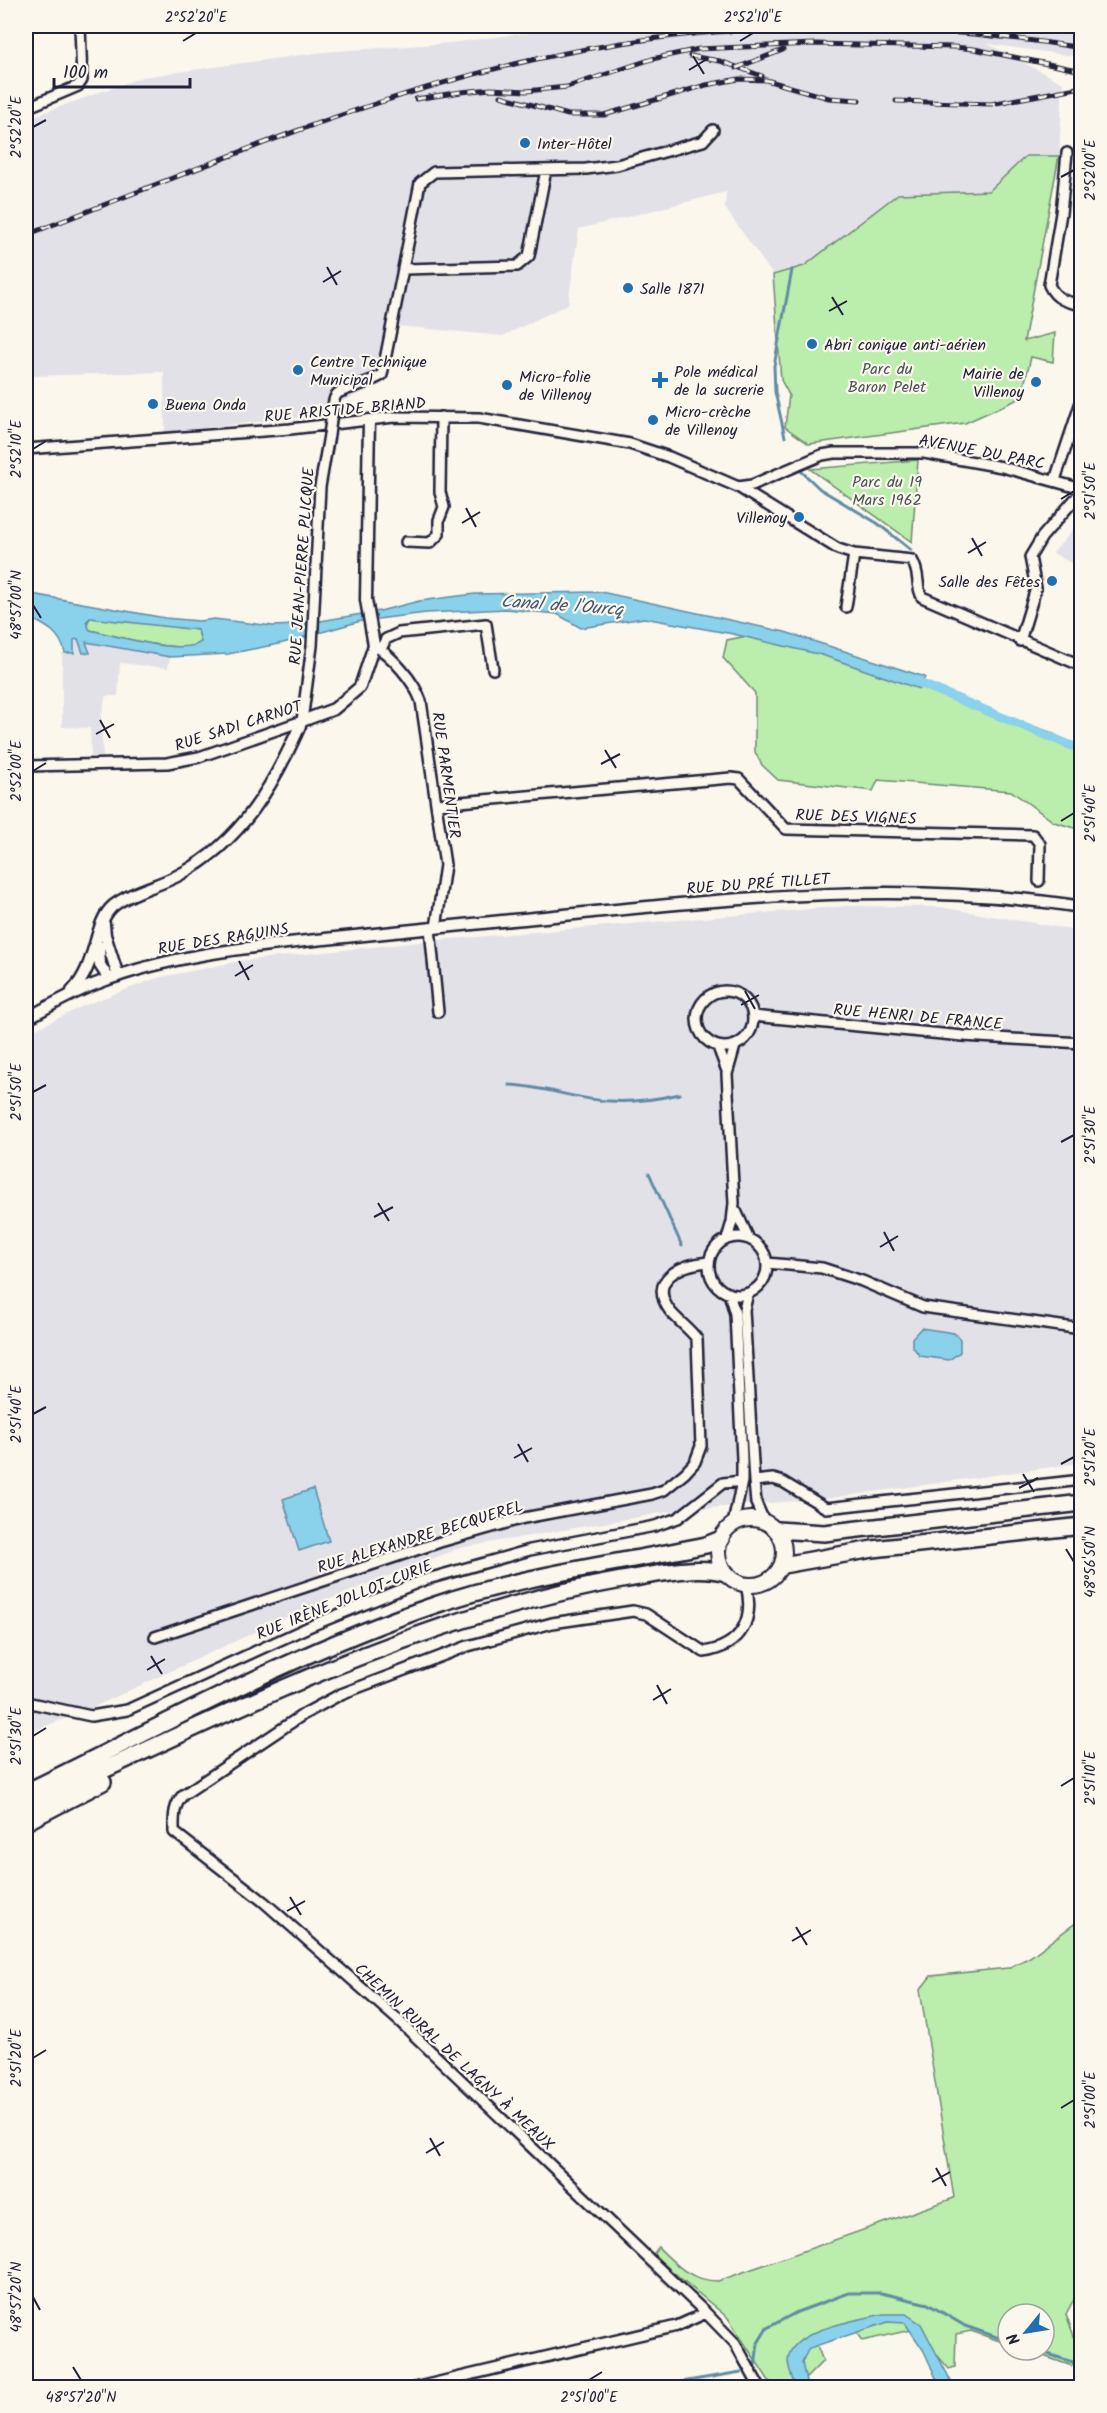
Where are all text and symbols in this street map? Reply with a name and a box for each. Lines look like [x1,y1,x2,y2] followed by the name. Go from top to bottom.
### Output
[165,6,229,30] text: 2°52'20"E
[724,6,784,30] text: 2°52'10"E
[54,51,190,89] scale bar
[63,59,108,88] text: 100 m
[5,94,29,158] text: 2°52'20"E
[537,132,612,157] place label: Inter-Hôtel
[518,136,532,150] marker: Inter-Hôtel
[1079,138,1103,201] text: 2°52'00"E
[640,277,705,302] place label: Salle 1871
[621,281,635,295] marker: Salle 1871
[824,333,986,358] place label: Abri conique anti-aérien
[805,337,819,351] marker: Abri conique anti-aérien
[310,350,427,393] place label: Centre Technique Municipal
[848,357,927,400] park label: Parc du Baron Pelet
[674,360,764,403] place label: Pole médical de la sucrerie
[962,362,1024,405] place label: Mairie de Villenoy
[291,363,305,377] marker: Centre Technique Municipal
[519,365,592,408] place label: Micro-folie de Villenoy
[651,371,669,389] marker: Pole médical de la sucrerie
[1029,375,1043,389] marker: Mairie de Villenoy
[500,378,514,392] marker: Micro-folie de Villenoy
[263,391,427,430] street label: RUE ARISTIDE BRIAND
[165,393,246,418] place label: Buena Onda
[146,397,160,411] marker: Buena Onda
[665,400,751,443] place label: Micro-crèche de Villenoy
[646,413,660,427] marker: Micro-crèche de Villenoy
[5,418,29,478] text: 2°52'10"E
[917,428,1047,477] street label: AVENUE DU PARC
[1079,461,1103,520] text: 2°51'50"E
[283,466,322,666] street label: RUE JEAN-PIERRE PLICQUE
[852,470,922,513] park label: Parc du 19 Mars 1962
[736,506,787,531] place label: Villenoy
[792,510,806,524] marker: Villenoy
[5,570,29,640] text: 48°57'00"N
[939,570,1040,595] place label: Salle des Fêtes
[1045,574,1059,588] marker: Salle des Fêtes
[500,588,625,625] water label: Canal de l'Ourcq
[172,694,307,759] street label: RUE SADI CARNOT
[424,710,467,840] street label: RUE PARMENTIER
[5,739,29,802] text: 2°52'00"E
[1079,783,1103,842] text: 2°51'40"E
[795,803,917,832] street label: RUE DES VIGNES
[686,867,832,902] street label: RUE DU PRÉ TILLET
[156,917,291,962] street label: RUE DES RAGUINS
[832,998,1004,1037] street label: RUE HENRI DE FRANCE
[5,1062,29,1121] text: 2°51'50"E
[1079,1105,1103,1164] text: 2°51'30"E
[5,1384,29,1443] text: 2°51'40"E
[1079,1426,1103,1486] text: 2°51'20"E
[314,1494,527,1581] street label: RUE ALEXANDRE BECQUEREL
[1079,1526,1103,1598] text: 48°56'50"N
[253,1553,437,1647] street label: RUE IRÈNE JOLLOT-CURIE
[5,1706,29,1765] text: 2°51'30"E
[1079,1749,1103,1805] text: 2°51'10"E
[348,1957,560,2158] street label: CHEMIN RURAL DE LAGNY À MEAUX
[5,2027,29,2087] text: 2°51'20"E
[1079,2070,1103,2129] text: 2°51'00"E
[5,2262,29,2332] text: 48°57'20"N
[996,2302,1056,2362] north arrow
[1001,2328,1028,2349] text: N
[46,2386,116,2410] text: 48°57'20"N
[560,2386,619,2410] text: 2°51'00"E

